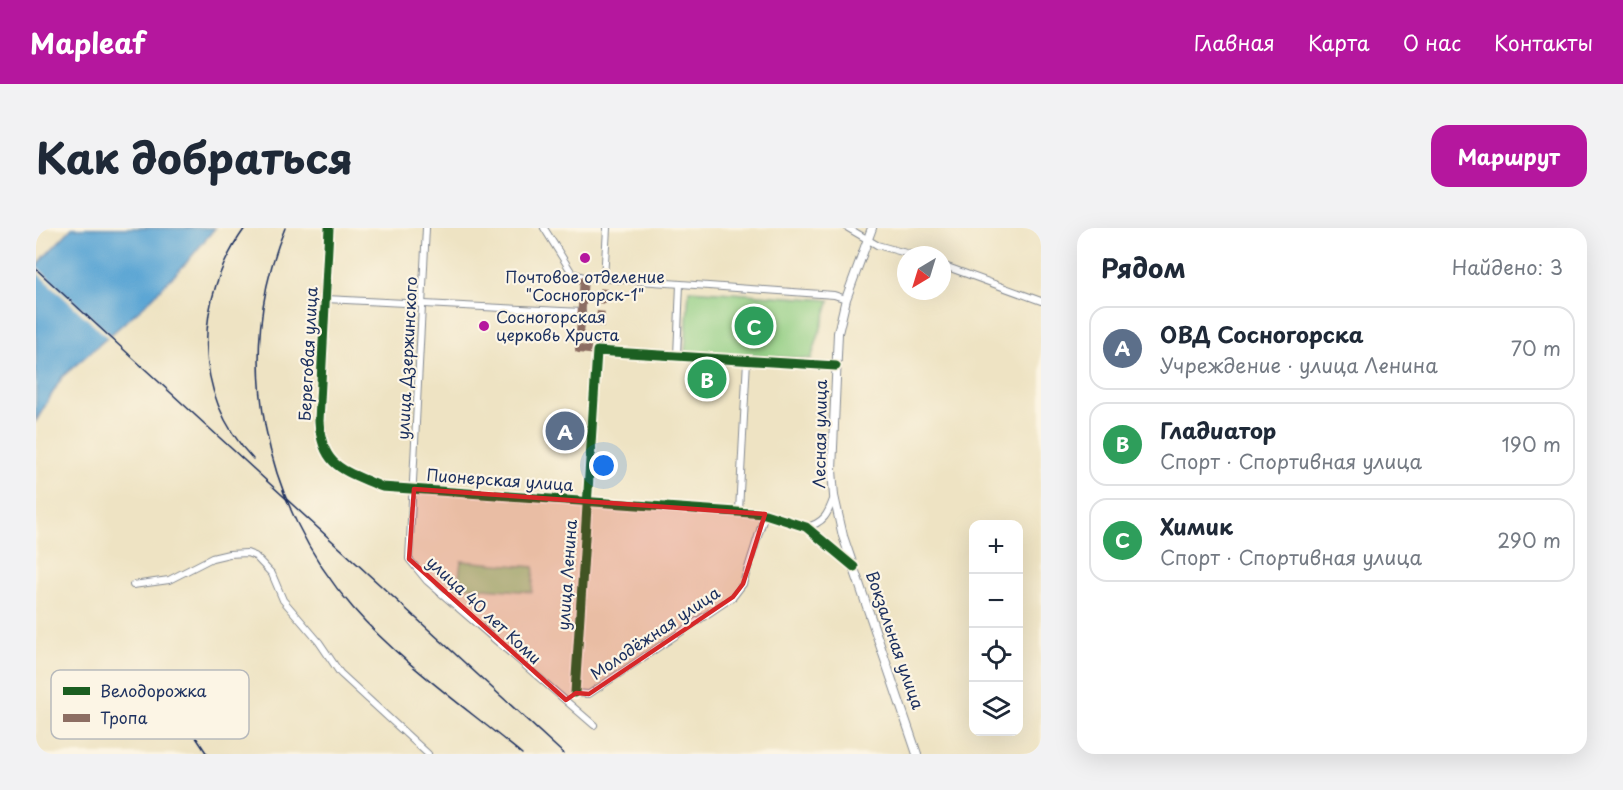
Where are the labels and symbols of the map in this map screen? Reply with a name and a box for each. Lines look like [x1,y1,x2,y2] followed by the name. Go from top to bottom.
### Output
[897,246,951,300] north arrow
[578,251,592,265] marker: Почтовое отделение "Сосногорск-1"
[505,264,665,306] place label: Почтовое отделение "Сосногорск-1"
[390,276,422,440] street label: улица Дзержинского
[292,286,322,422] street label: Береговая улица
[496,304,620,346] place label: Сосногорская церковь Христа
[734,304,774,348] pin: C
[477,319,491,333] marker: Сосногорская церковь Христа
[688,356,726,402] pin: B
[806,379,832,489] street label: Лесная улица
[546,408,584,454] pin: A
[589,451,618,480] your location
[426,462,574,496] street label: Пионерская улица
[550,519,582,631] street label: улица Ленина
[422,549,548,669] street label: улица 40 лет Коми
[861,567,931,712] street label: Вокзальная улица
[585,580,724,685] street label: Молодёжная улица
[51,670,249,739] legend
[100,678,207,702] text: Велодорожка
[100,705,148,729] text: Тропа

